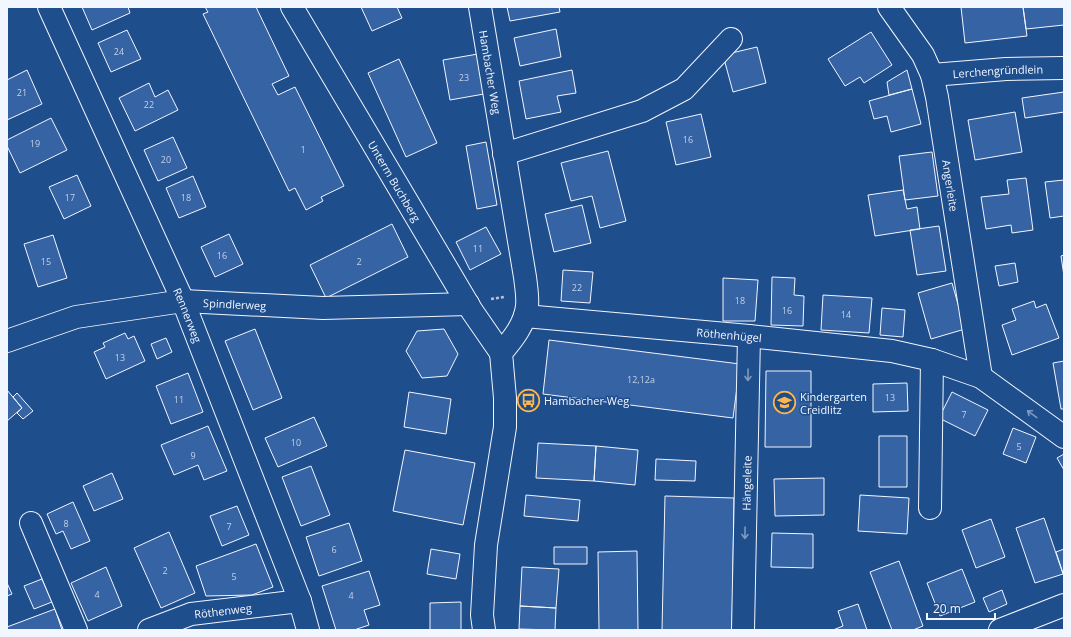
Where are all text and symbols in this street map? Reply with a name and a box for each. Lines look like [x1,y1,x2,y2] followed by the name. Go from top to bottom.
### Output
[476,29,505,115] street label: Hambacher Weg
[114,45,124,58] house number: 24
[952,61,1043,81] street label: Lerchengründlein
[459,71,469,84] house number: 23
[17,86,27,99] house number: 21
[144,98,154,111] house number: 22
[683,133,693,146] house number: 16
[30,137,40,150] house number: 19
[365,138,425,224] street label: Unterm Buchberg
[300,143,306,156] house number: 1
[161,153,171,166] house number: 20
[939,159,962,213] street label: Angerleite
[65,191,75,204] house number: 17
[181,191,191,204] house number: 18
[473,242,483,255] house number: 11
[217,249,227,262] house number: 16
[41,255,51,268] house number: 15
[356,255,362,268] house number: 2
[572,281,582,294] house number: 22
[170,285,206,345] street label: Rennerweg
[735,294,745,307] house number: 18
[203,295,267,313] street label: Spindlerweg
[782,304,792,317] house number: 16
[841,308,851,321] house number: 14
[696,324,763,345] street label: Röthenhügel
[115,351,125,364] house number: 13
[744,368,752,381] one-way arrow
[627,373,655,386] house number: 12,12a
[515,387,541,413] bus stop icon: Hambacher Weg
[771,389,797,415] school or university icon: Kindergarten Creidlitz
[800,389,867,417] place label: Kindergarten Creidlitz
[885,391,895,404] house number: 13
[174,393,184,406] house number: 11
[544,393,629,408] place label: Hambacher Weg
[961,408,967,421] house number: 7
[1027,410,1038,419] one-way arrow
[291,436,301,449] house number: 10
[1016,440,1022,453] house number: 5
[190,449,196,462] house number: 9
[738,455,754,511] street label: Hängeleite
[63,517,69,530] house number: 8
[226,520,232,533] house number: 7
[741,526,749,539] one-way arrow
[331,543,337,556] house number: 6
[162,564,168,577] house number: 2
[231,570,237,583] house number: 5
[94,588,100,601] house number: 4
[348,589,354,602] house number: 4
[927,595,995,621] scale bar
[193,599,252,621] street label: Röthenweg
[933,600,961,617] text: 20 m

